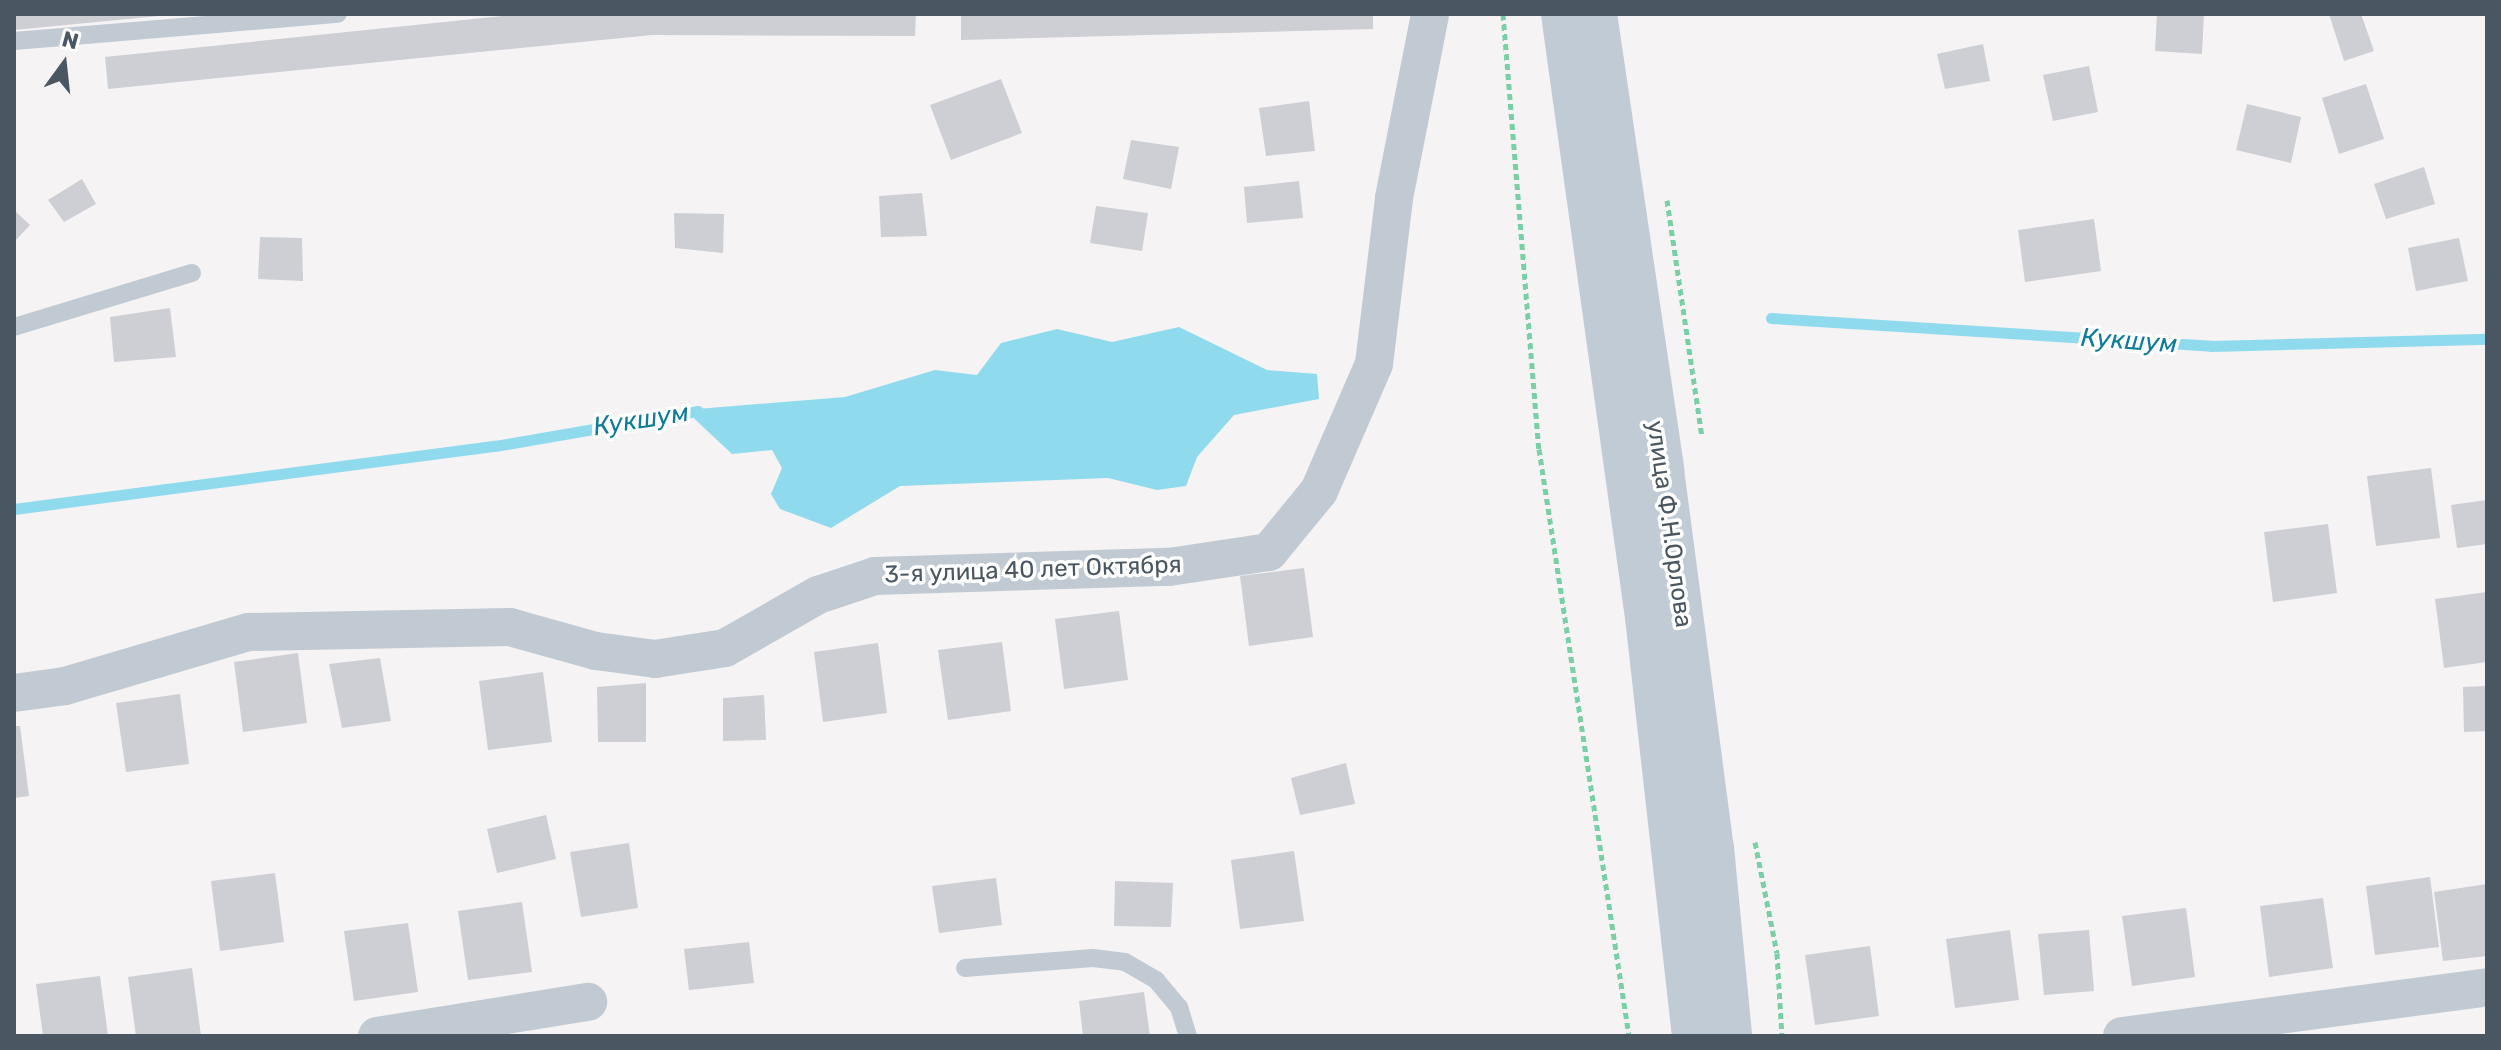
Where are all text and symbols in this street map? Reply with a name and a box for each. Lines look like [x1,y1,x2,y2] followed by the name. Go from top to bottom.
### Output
[24,24,104,104] north arrow
[59,25,81,55] text: N
[2080,322,2178,360] water label: Кукшум
[591,397,691,443] water label: Кукшум
[1640,419,1698,629] street label: улица Ф.Н.Орлова
[884,550,1182,590] street label: 3-я улица 40 лет Октября

